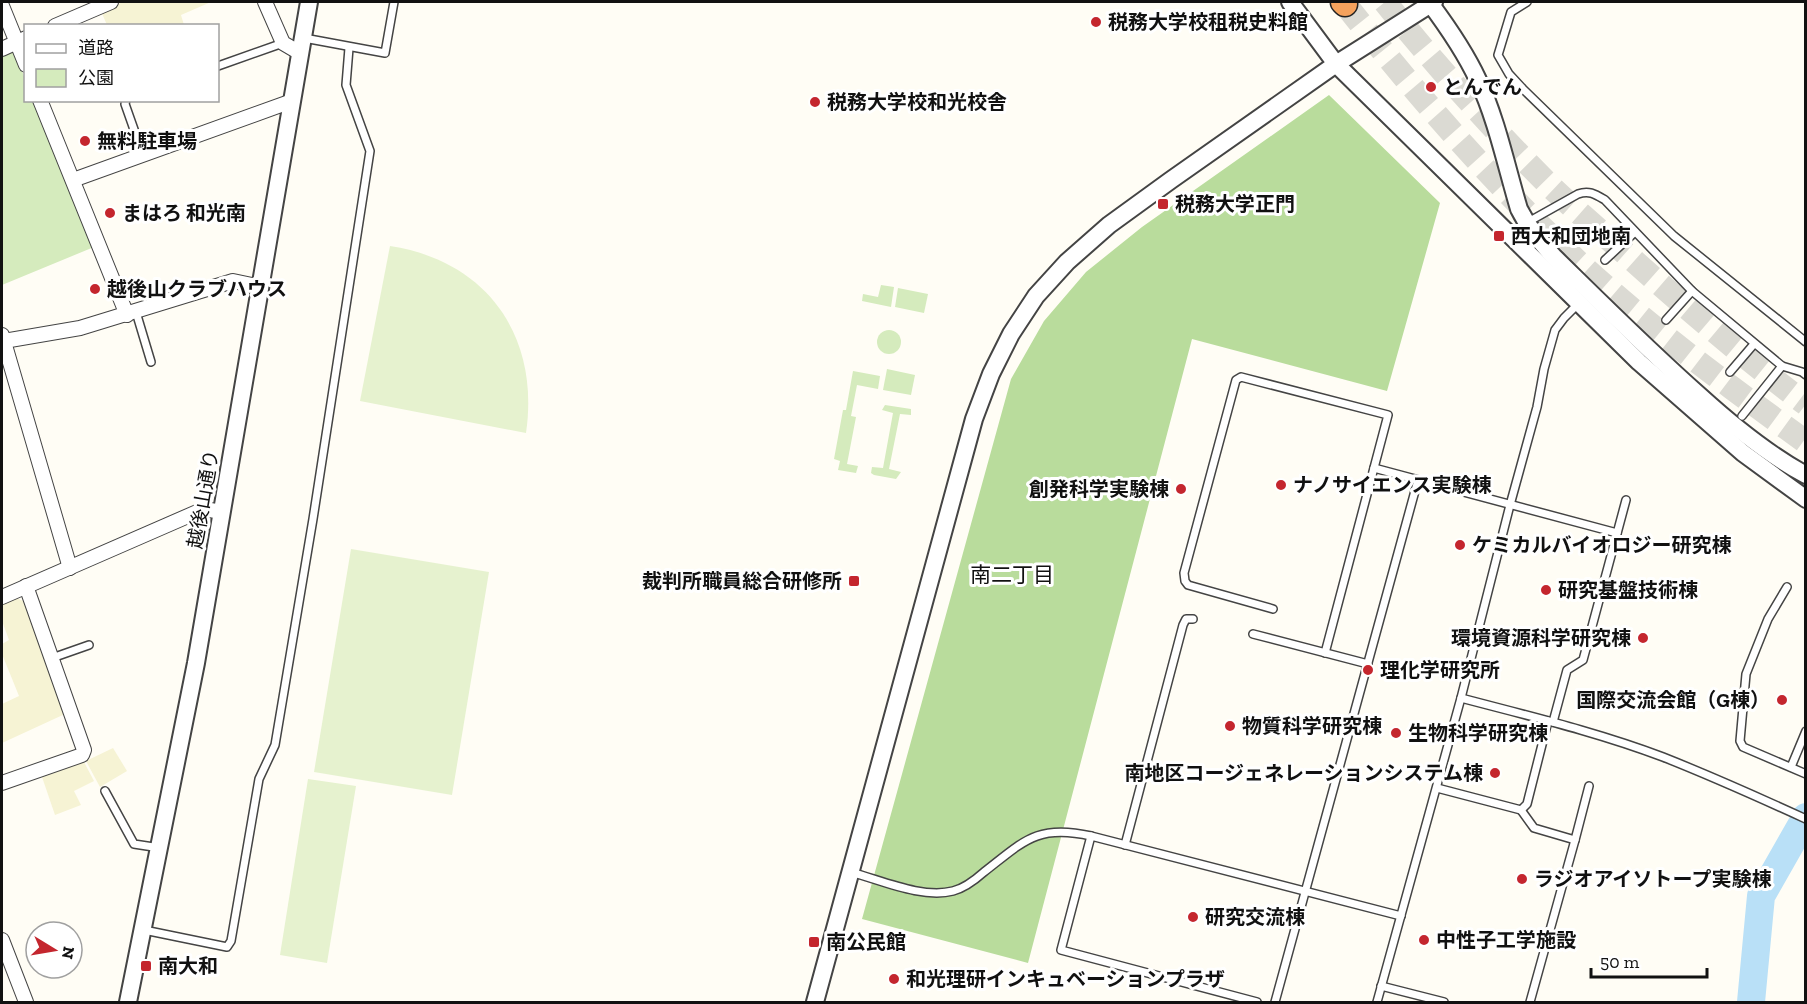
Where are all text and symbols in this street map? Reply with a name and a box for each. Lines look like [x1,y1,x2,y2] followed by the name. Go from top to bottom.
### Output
[1108,10,1308,34] place label: 税務大学校租税史料館
[1089,15,1103,29] marker: 税務大学校租税史料館
[24,24,219,102] legend
[78,37,114,59] text: 道路
[78,67,114,89] text: 公園
[1443,75,1522,99] place label: とんでん
[1424,80,1438,94] marker: とんでん
[827,90,1007,114] place label: 税務大学校和光校舎
[808,95,822,109] marker: 税務大学校和光校舎
[97,129,197,153] place label: 無料駐車場
[78,134,92,148] marker: 無料駐車場
[1175,192,1295,216] place label: 税務大学正門
[1156,197,1170,211] marker: 税務大学正門
[122,201,246,225] place label: まはろ 和光南
[103,206,117,220] marker: まはろ 和光南
[1511,224,1631,248] place label: 西大和団地南
[1492,229,1506,243] marker: 西大和団地南
[107,277,287,301] place label: 越後山クラブハウス
[88,282,102,296] marker: 越後山クラブハウス
[182,448,224,550] street label: 越後山通り
[1293,473,1491,497] place label: ナノサイエンス実験棟
[1029,477,1169,501] place label: 創発科学実験棟
[1274,478,1288,492] marker: ナノサイエンス実験棟
[1174,482,1188,496] marker: 創発科学実験棟
[1472,533,1731,557] place label: ケミカルバイオロジー研究棟
[1453,538,1467,552] marker: ケミカルバイオロジー研究棟
[970,562,1054,587] district label: 南二丁目
[642,569,842,593] place label: 裁判所職員総合研修所
[847,574,861,588] marker: 裁判所職員総合研修所
[1558,578,1698,602] place label: 研究基盤技術棟
[1539,583,1553,597] marker: 研究基盤技術棟
[1451,626,1631,650] place label: 環境資源科学研究棟
[1636,631,1650,645] marker: 環境資源科学研究棟
[1380,658,1500,682] place label: 理化学研究所
[1361,663,1375,677] marker: 理化学研究所
[1576,688,1770,712] place label: 国際交流会館（G棟）
[1775,693,1789,707] marker: 国際交流会館（G棟）
[1242,714,1382,738] place label: 物質科学研究棟
[1223,719,1237,733] marker: 物質科学研究棟
[1408,721,1548,745] place label: 生物科学研究棟
[1389,726,1403,740] marker: 生物科学研究棟
[1124,761,1483,785] place label: 南地区コージェネレーションシステム棟
[1488,766,1502,780] marker: 南地区コージェネレーションシステム棟
[1534,867,1771,891] place label: ラジオアイソトープ実験棟
[1515,872,1529,886] marker: ラジオアイソトープ実験棟
[1205,905,1305,929] place label: 研究交流棟
[1186,910,1200,924] marker: 研究交流棟
[24,920,84,980] north arrow
[1436,928,1576,952] place label: 中性子工学施設
[826,930,906,954] place label: 南公民館
[1417,933,1431,947] marker: 中性子工学施設
[807,935,821,949] marker: 南公民館
[1591,941,1706,979] scale bar
[58,945,79,961] text: N
[1600,951,1640,973] text: 50 m
[158,954,218,978] place label: 南大和
[139,959,153,973] marker: 南大和
[906,967,1225,991] place label: 和光理研インキュベーションプラザ
[887,972,901,986] marker: 和光理研インキュベーションプラザ

